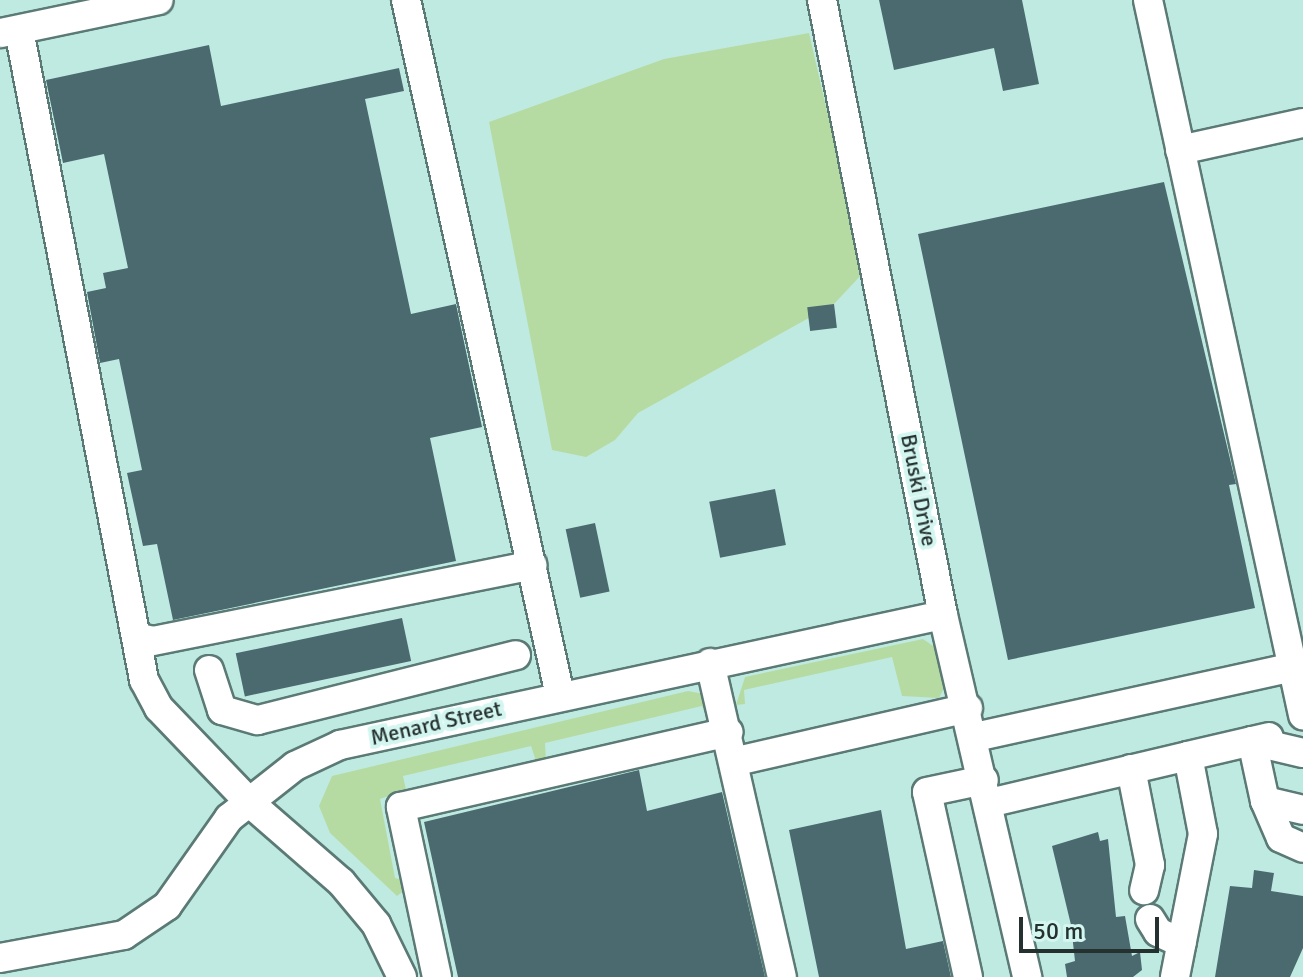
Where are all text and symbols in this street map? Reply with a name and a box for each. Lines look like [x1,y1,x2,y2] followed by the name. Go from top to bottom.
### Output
[895,432,943,548] street label: Bruski Drive
[368,695,504,751] street label: Menard Street
[1023,901,1163,951] scale bar
[1033,916,1083,946] text: 50 m

